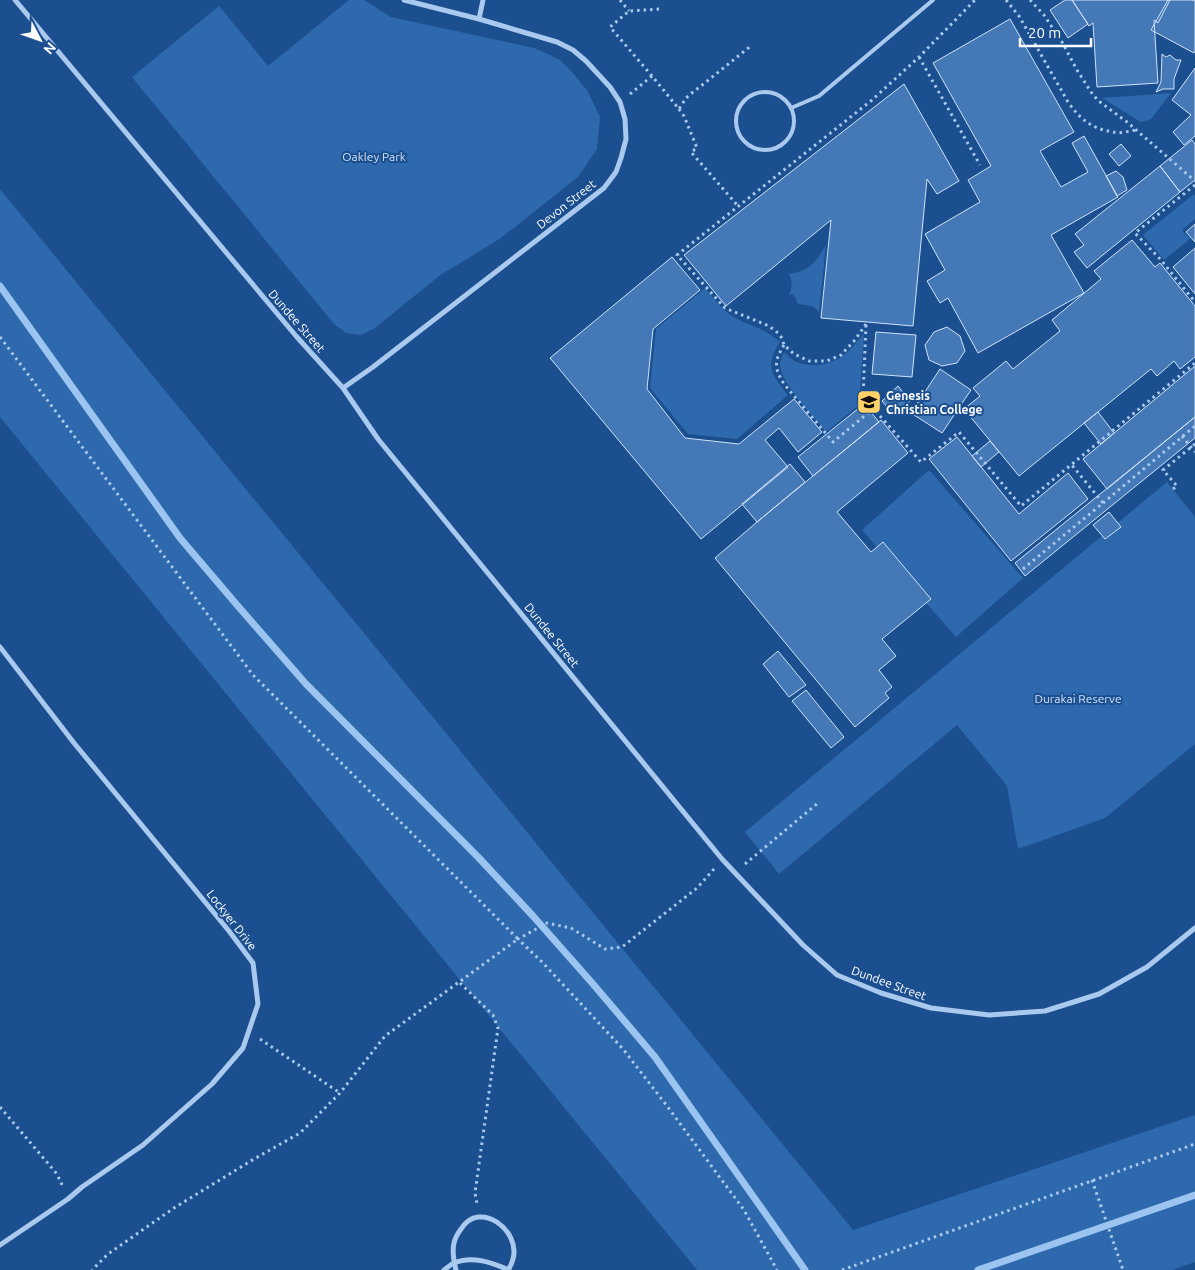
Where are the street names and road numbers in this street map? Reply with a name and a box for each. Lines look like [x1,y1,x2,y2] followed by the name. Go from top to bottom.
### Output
[534,177,598,231] street label: Devon Street
[266,287,328,355] street label: Dundee Street
[522,600,582,670] street label: Dundee Street
[204,887,260,953] street label: Lockyer Drive
[850,963,928,1003] street label: Dundee Street

